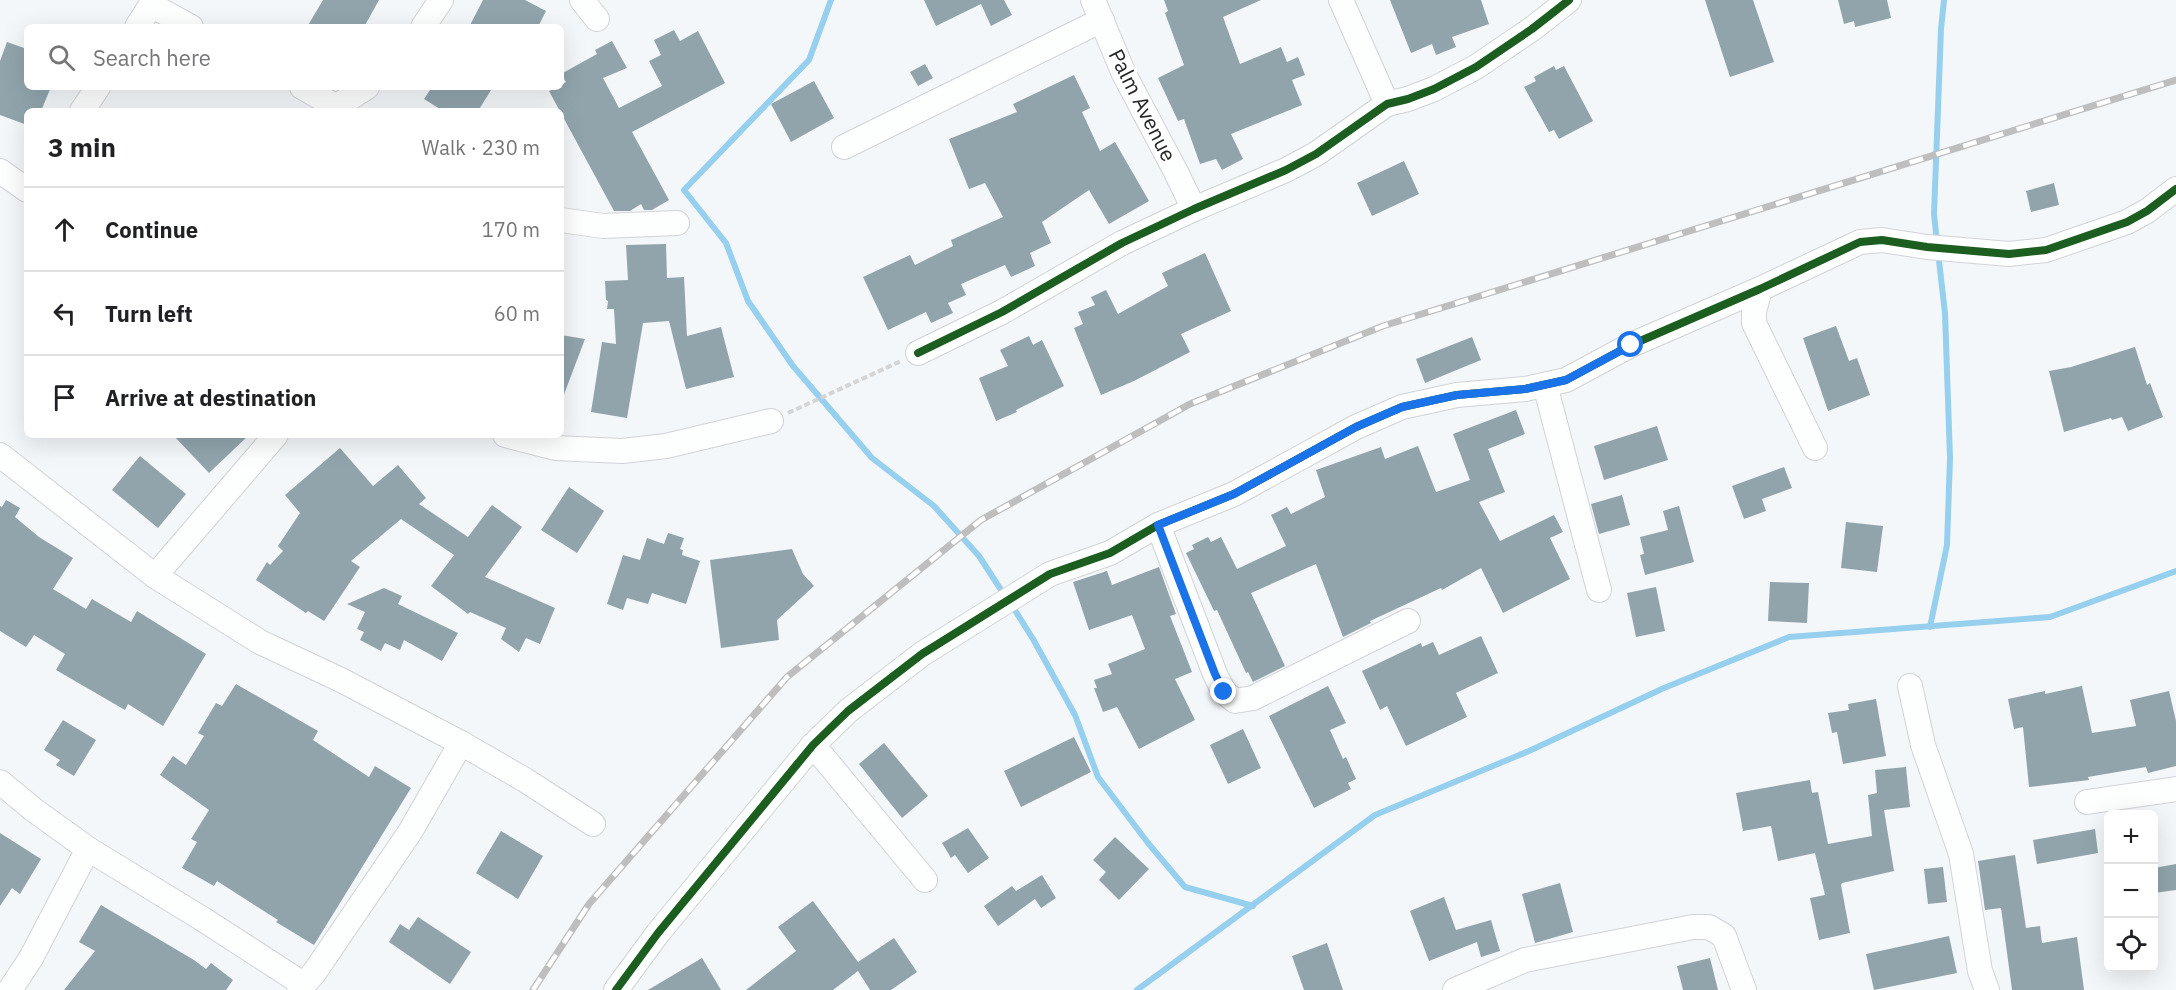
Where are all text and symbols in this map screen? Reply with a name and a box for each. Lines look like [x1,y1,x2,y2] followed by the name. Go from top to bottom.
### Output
[24,24,564,90] search box
[45,41,78,74] icon: search
[93,43,211,72] text: Search here
[1103,44,1183,166] street label: Palm Avenue
[48,130,116,164] text: 3 min
[422,134,540,161] text: Walk · 230 m
[48,213,81,246] icon: ahead
[105,215,198,244] text: Continue
[482,216,540,243] text: 170 m
[48,297,81,330] icon: left
[105,299,193,328] text: Turn left
[494,300,540,327] text: 60 m
[1617,331,1643,357] route start
[48,381,81,414] icon: arrive
[105,383,316,412] text: Arrive at destination
[1210,678,1236,704] route end
[2104,810,2158,972] map controls
[2104,810,2158,864] button: +
[2104,864,2158,918] button: −
[2104,918,2158,972] button: locate

